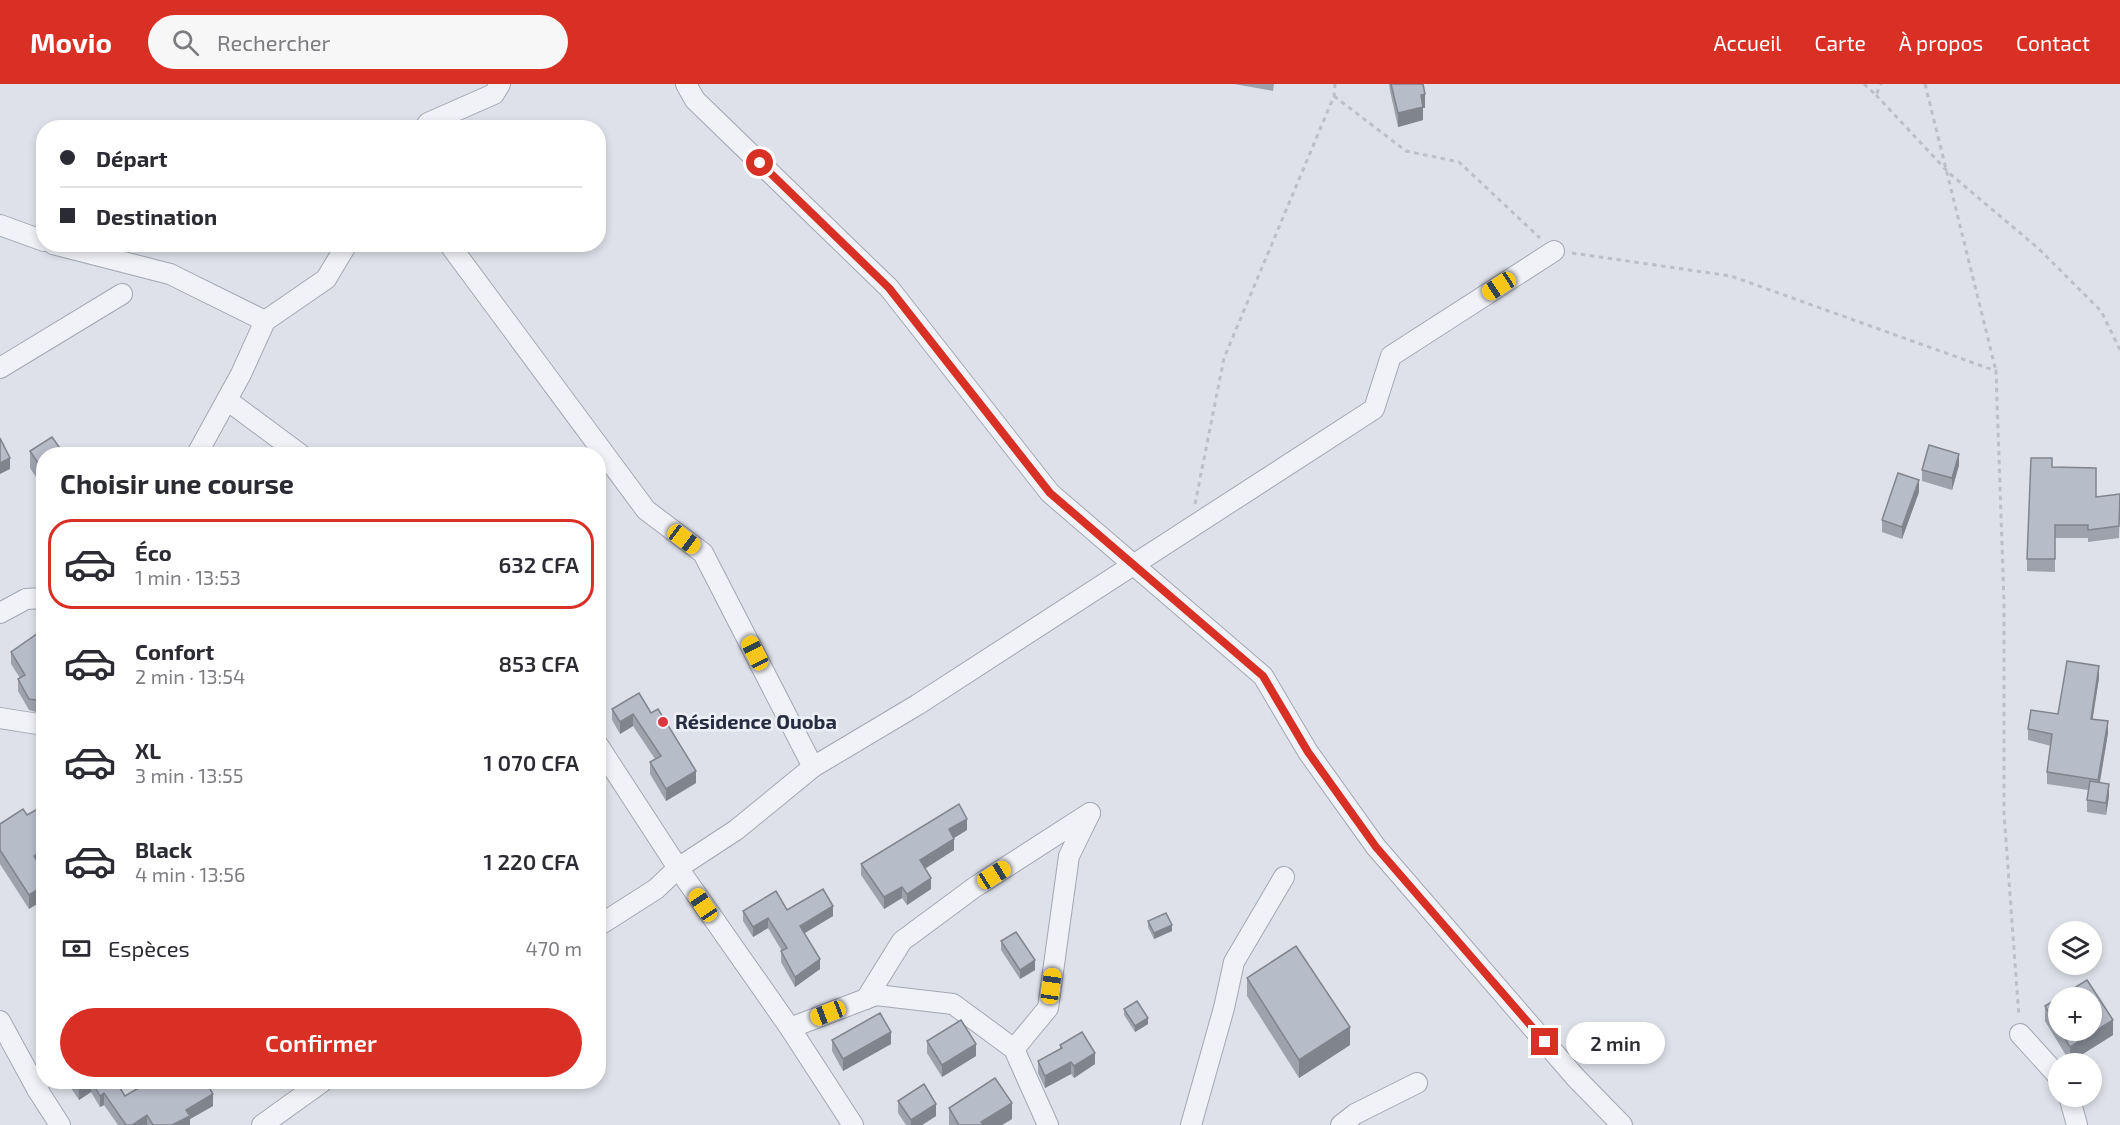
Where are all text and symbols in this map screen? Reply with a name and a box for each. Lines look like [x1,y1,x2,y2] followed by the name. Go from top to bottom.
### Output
[148,15,568,69] search box
[30,25,112,59] text: Movio
[169,26,202,59] icon: search
[217,29,330,55] text: Rechercher
[1713,30,1782,55] text: Accueil
[1815,30,1866,55] text: Carte
[1899,30,1983,55] text: À propos
[2016,30,2090,55] text: Contact
[96,145,168,171] text: Départ
[746,149,773,176] route start
[96,203,217,229] text: Destination
[1479,269,1519,303] car
[60,467,294,499] text: Choisir une course
[664,521,704,557] car
[63,537,117,591] icon: car
[135,539,172,565] text: Éco
[499,551,579,577] text: 632 CFA
[135,565,241,589] text: 1 min · 13:53
[739,633,771,673] car
[63,636,117,690] icon: car
[135,638,214,664] text: Confort
[498,650,579,676] text: 853 CFA
[135,664,245,688] text: 2 min · 13:54
[675,709,837,733] place label: Résidence Ouoba
[656,715,670,729] marker: Résidence Ouoba
[63,735,117,789] icon: car
[135,737,161,763] text: XL
[484,749,579,775] text: 1 070 CFA
[135,763,244,787] text: 3 min · 13:55
[63,834,117,888] icon: car
[135,836,192,862] text: Black
[483,848,579,874] text: 1 220 CFA
[974,858,1014,892] car
[135,862,245,886] text: 4 min · 13:56
[685,885,721,925] car
[2048,921,2102,1107] map controls
[2048,921,2102,975] button: layers
[60,932,93,965] icon: cash
[108,935,190,961] text: Espèces
[525,936,582,960] text: 470 m
[1040,967,1062,1005] car
[2048,987,2102,1041] button: +
[808,998,848,1028] car
[60,1008,582,1077] button: Confirmer
[1566,1021,1665,1063] callout: 2 min
[1531,1028,1558,1055] route end
[1590,1031,1641,1055] text: 2 min
[2048,1053,2102,1107] button: −

